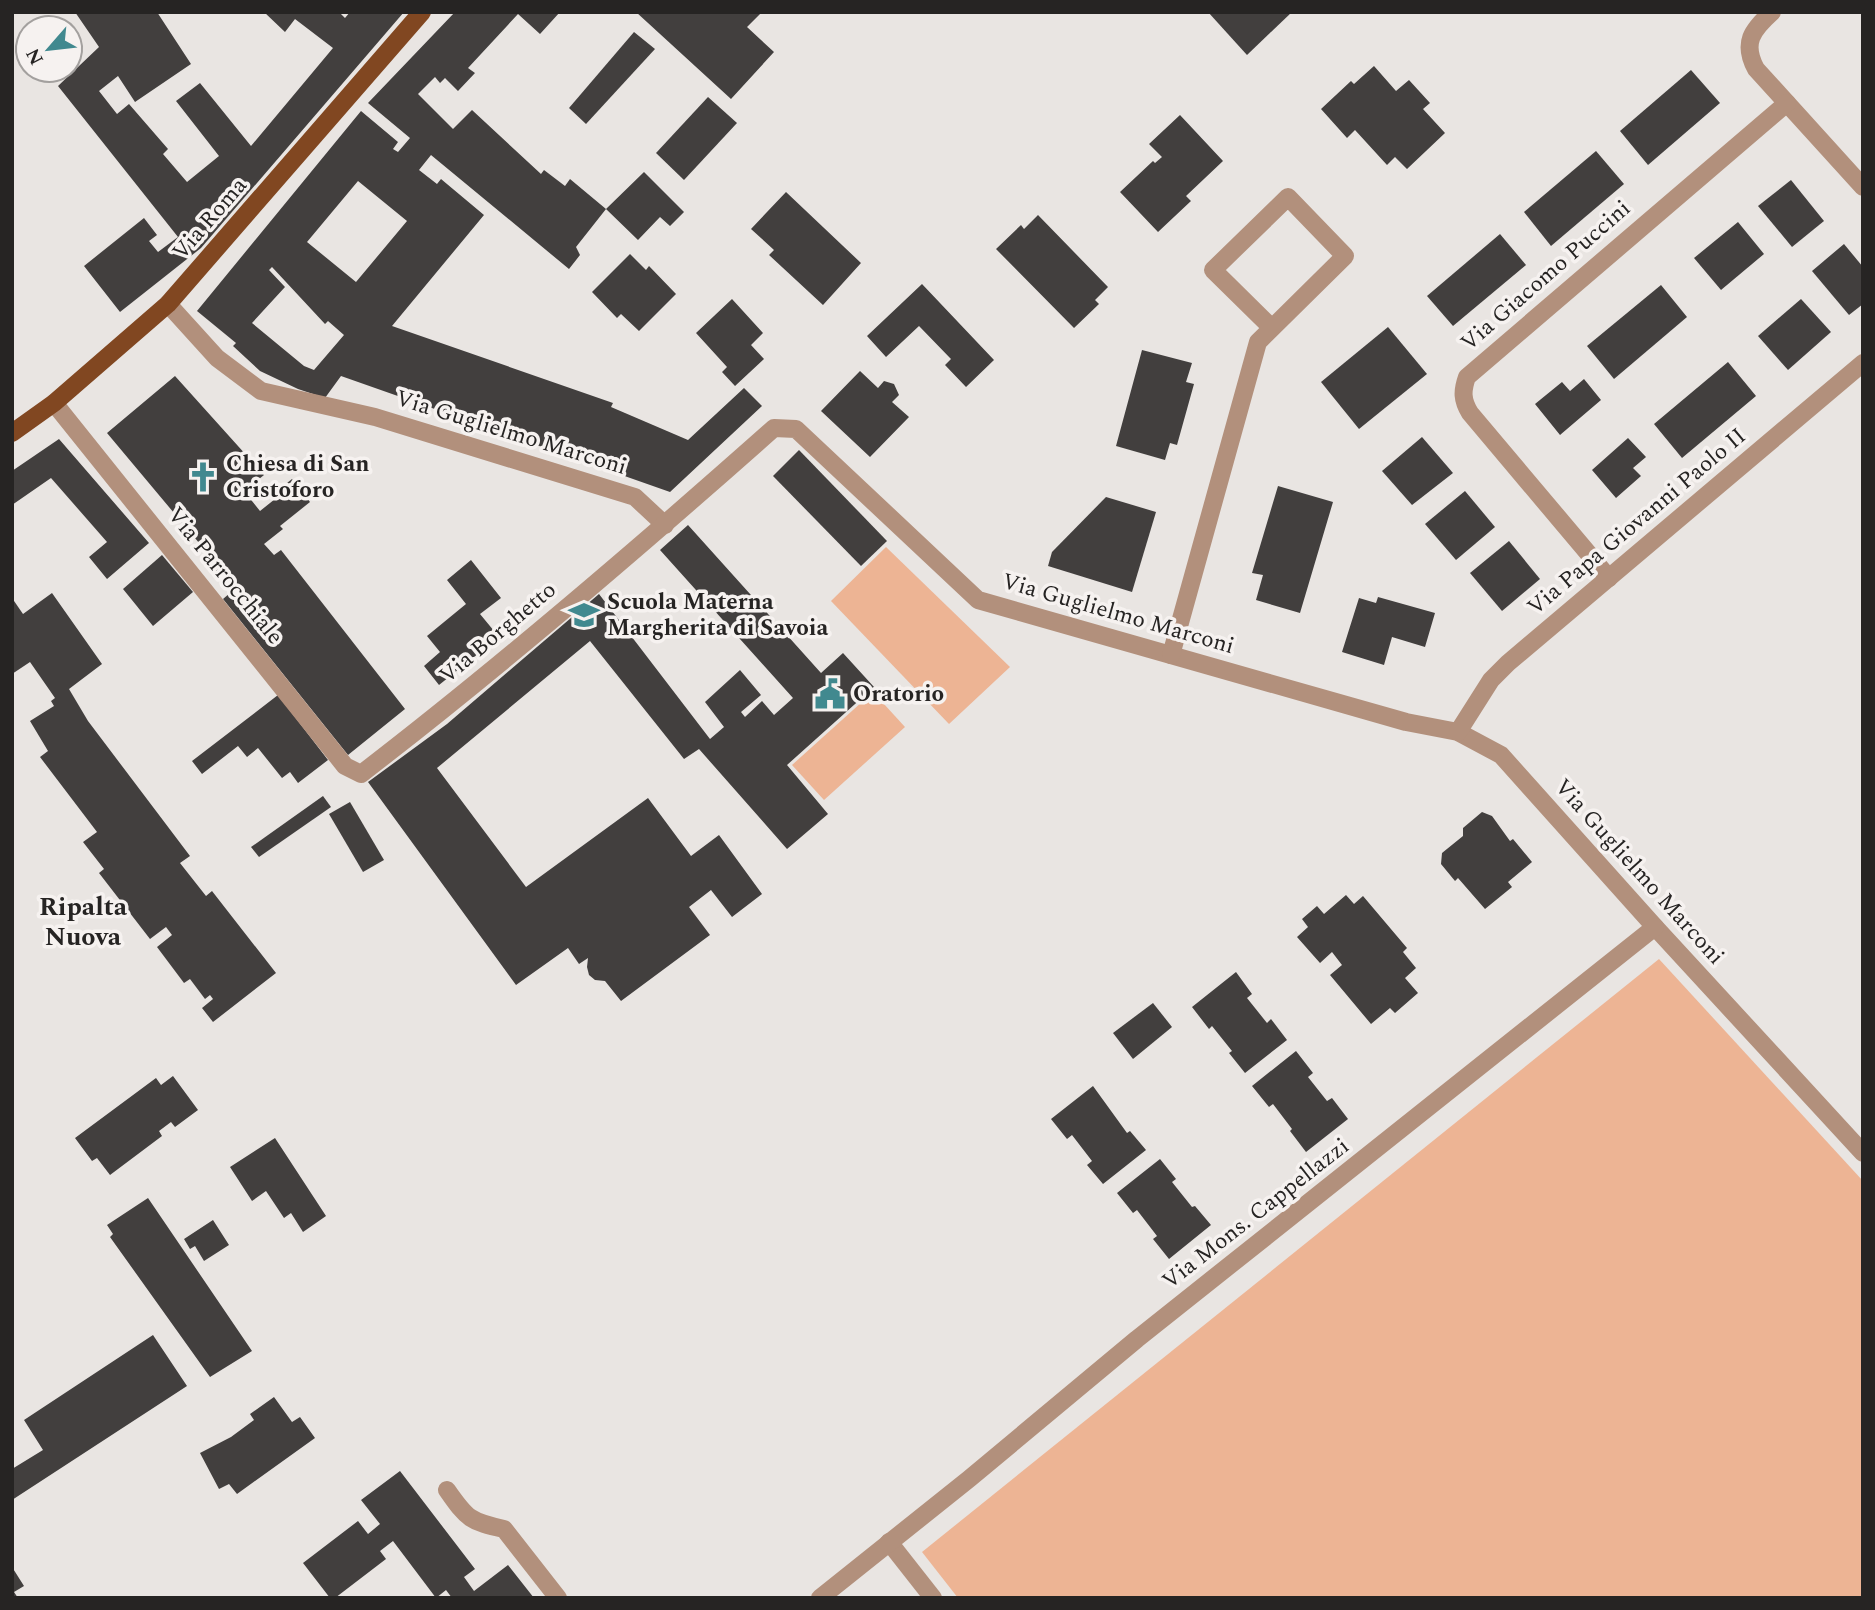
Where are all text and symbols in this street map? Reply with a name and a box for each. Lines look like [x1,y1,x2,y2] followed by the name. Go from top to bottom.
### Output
[14,14,84,84] north arrow
[19,43,52,70] text: N
[164,170,256,268] street label: Via Roma
[1453,192,1639,360] street label: Via Giacomo Puccini
[391,381,631,485] street label: Via Guglielmo Marconi
[1520,420,1754,624] street label: Via Papa Giovanni Paolo II
[226,447,369,508] place label: Chiesa di San Cristoforo
[186,460,220,494] church icon: Chiesa di San Cristoforo
[158,499,292,653] street label: Via Parrocchiale
[998,564,1238,664] street label: Via Guglielmo Marconi
[432,573,564,693] street label: Via Borghetto
[607,585,828,646] place label: Scuola Materna Margherita di Savoia
[567,598,601,632] school or university icon: Scuola Materna Margherita di Savoia
[813,677,847,711] public building icon: Oratorio
[853,677,944,712] place label: Oratorio
[1546,771,1732,973] street label: Via Guglielmo Marconi
[39,887,128,957] district label: Ripalta Nuova
[1155,1130,1357,1298] street label: Via Mons. Cappellazzi

